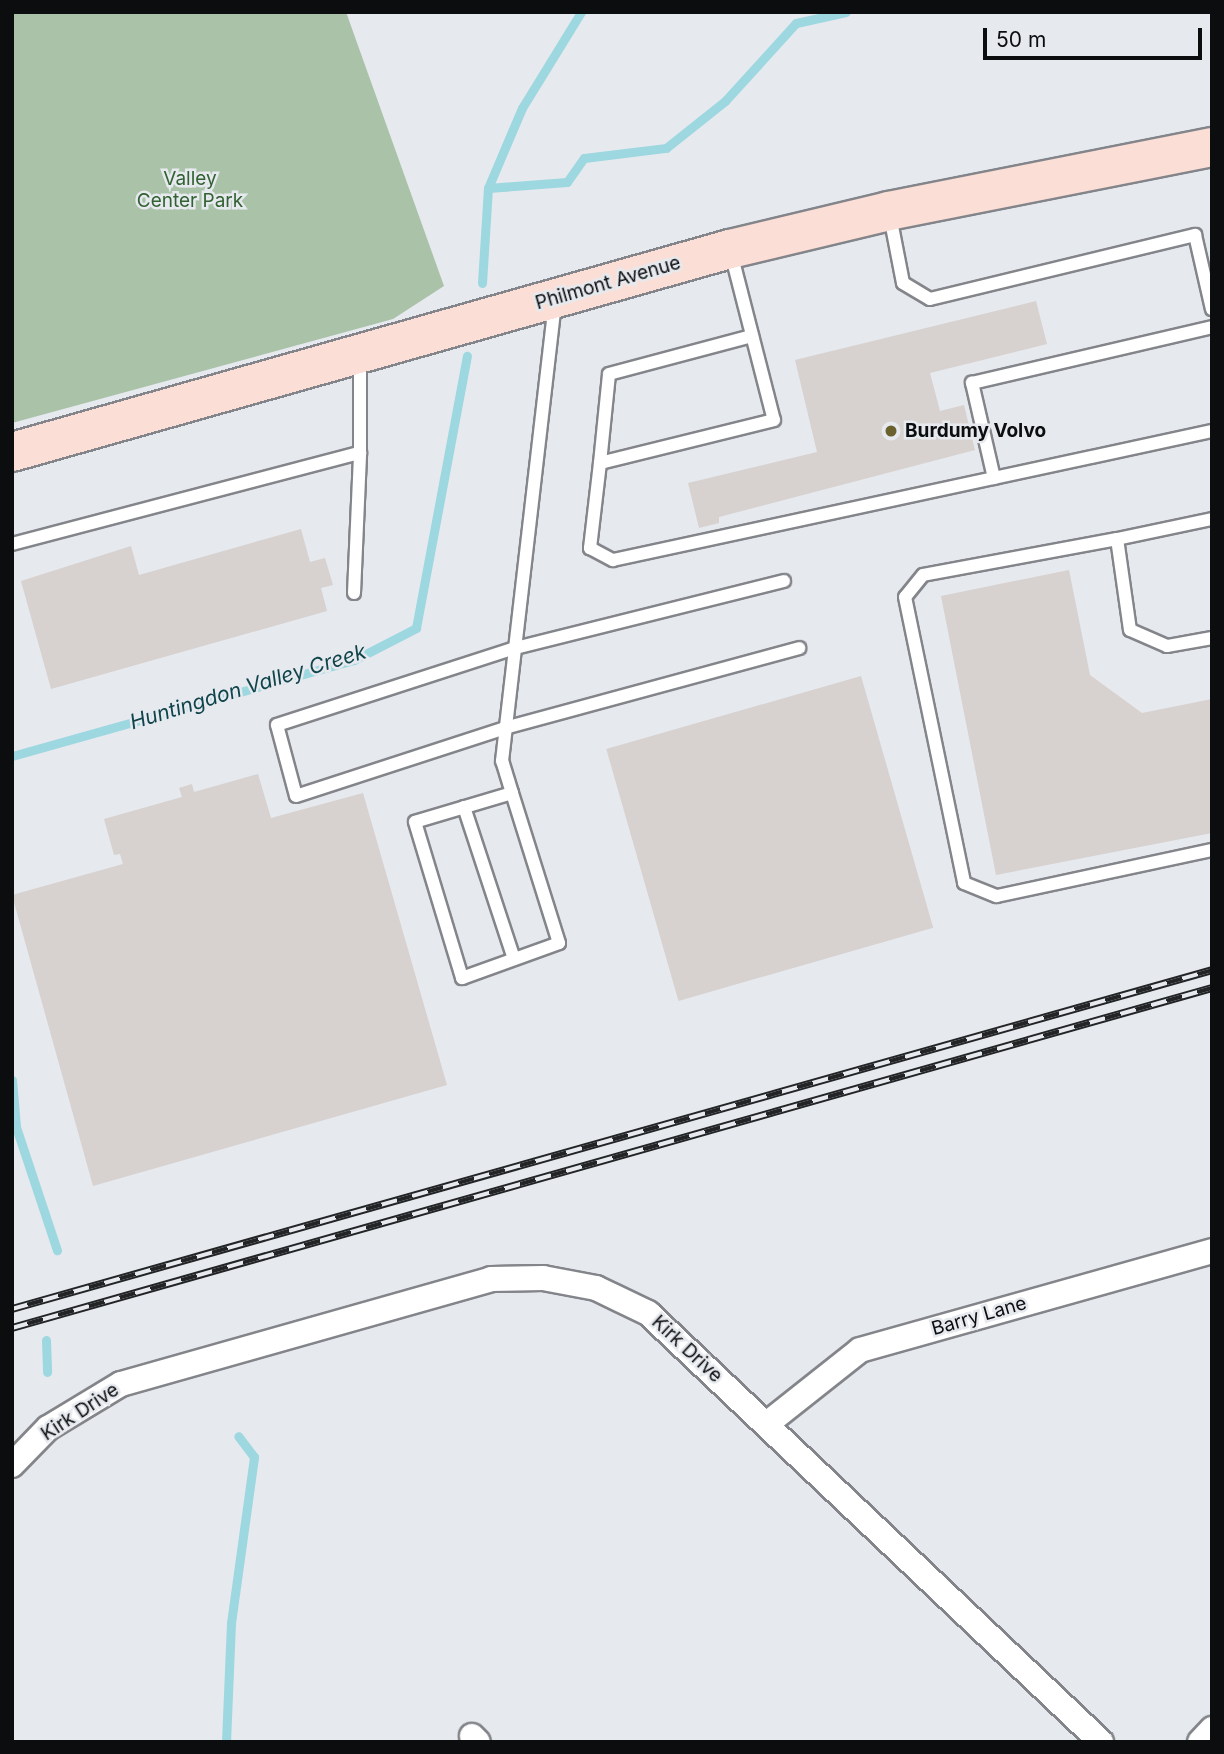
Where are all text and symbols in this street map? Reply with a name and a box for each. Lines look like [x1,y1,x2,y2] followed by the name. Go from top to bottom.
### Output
[986,14,1205,58] scale bar
[996,27,1046,52] text: 50 m
[137,168,243,212] park label: Valley Center Park
[533,251,683,315] street label: Philmont Avenue
[905,420,1046,442] place label: Burdumy Volvo
[883,423,899,439] marker: Burdumy Volvo
[127,639,369,735] water label: Huntingdon Valley Creek
[929,1292,1029,1340] street label: Barry Lane
[647,1311,727,1387] street label: Kirk Drive
[37,1378,123,1446] street label: Kirk Drive

